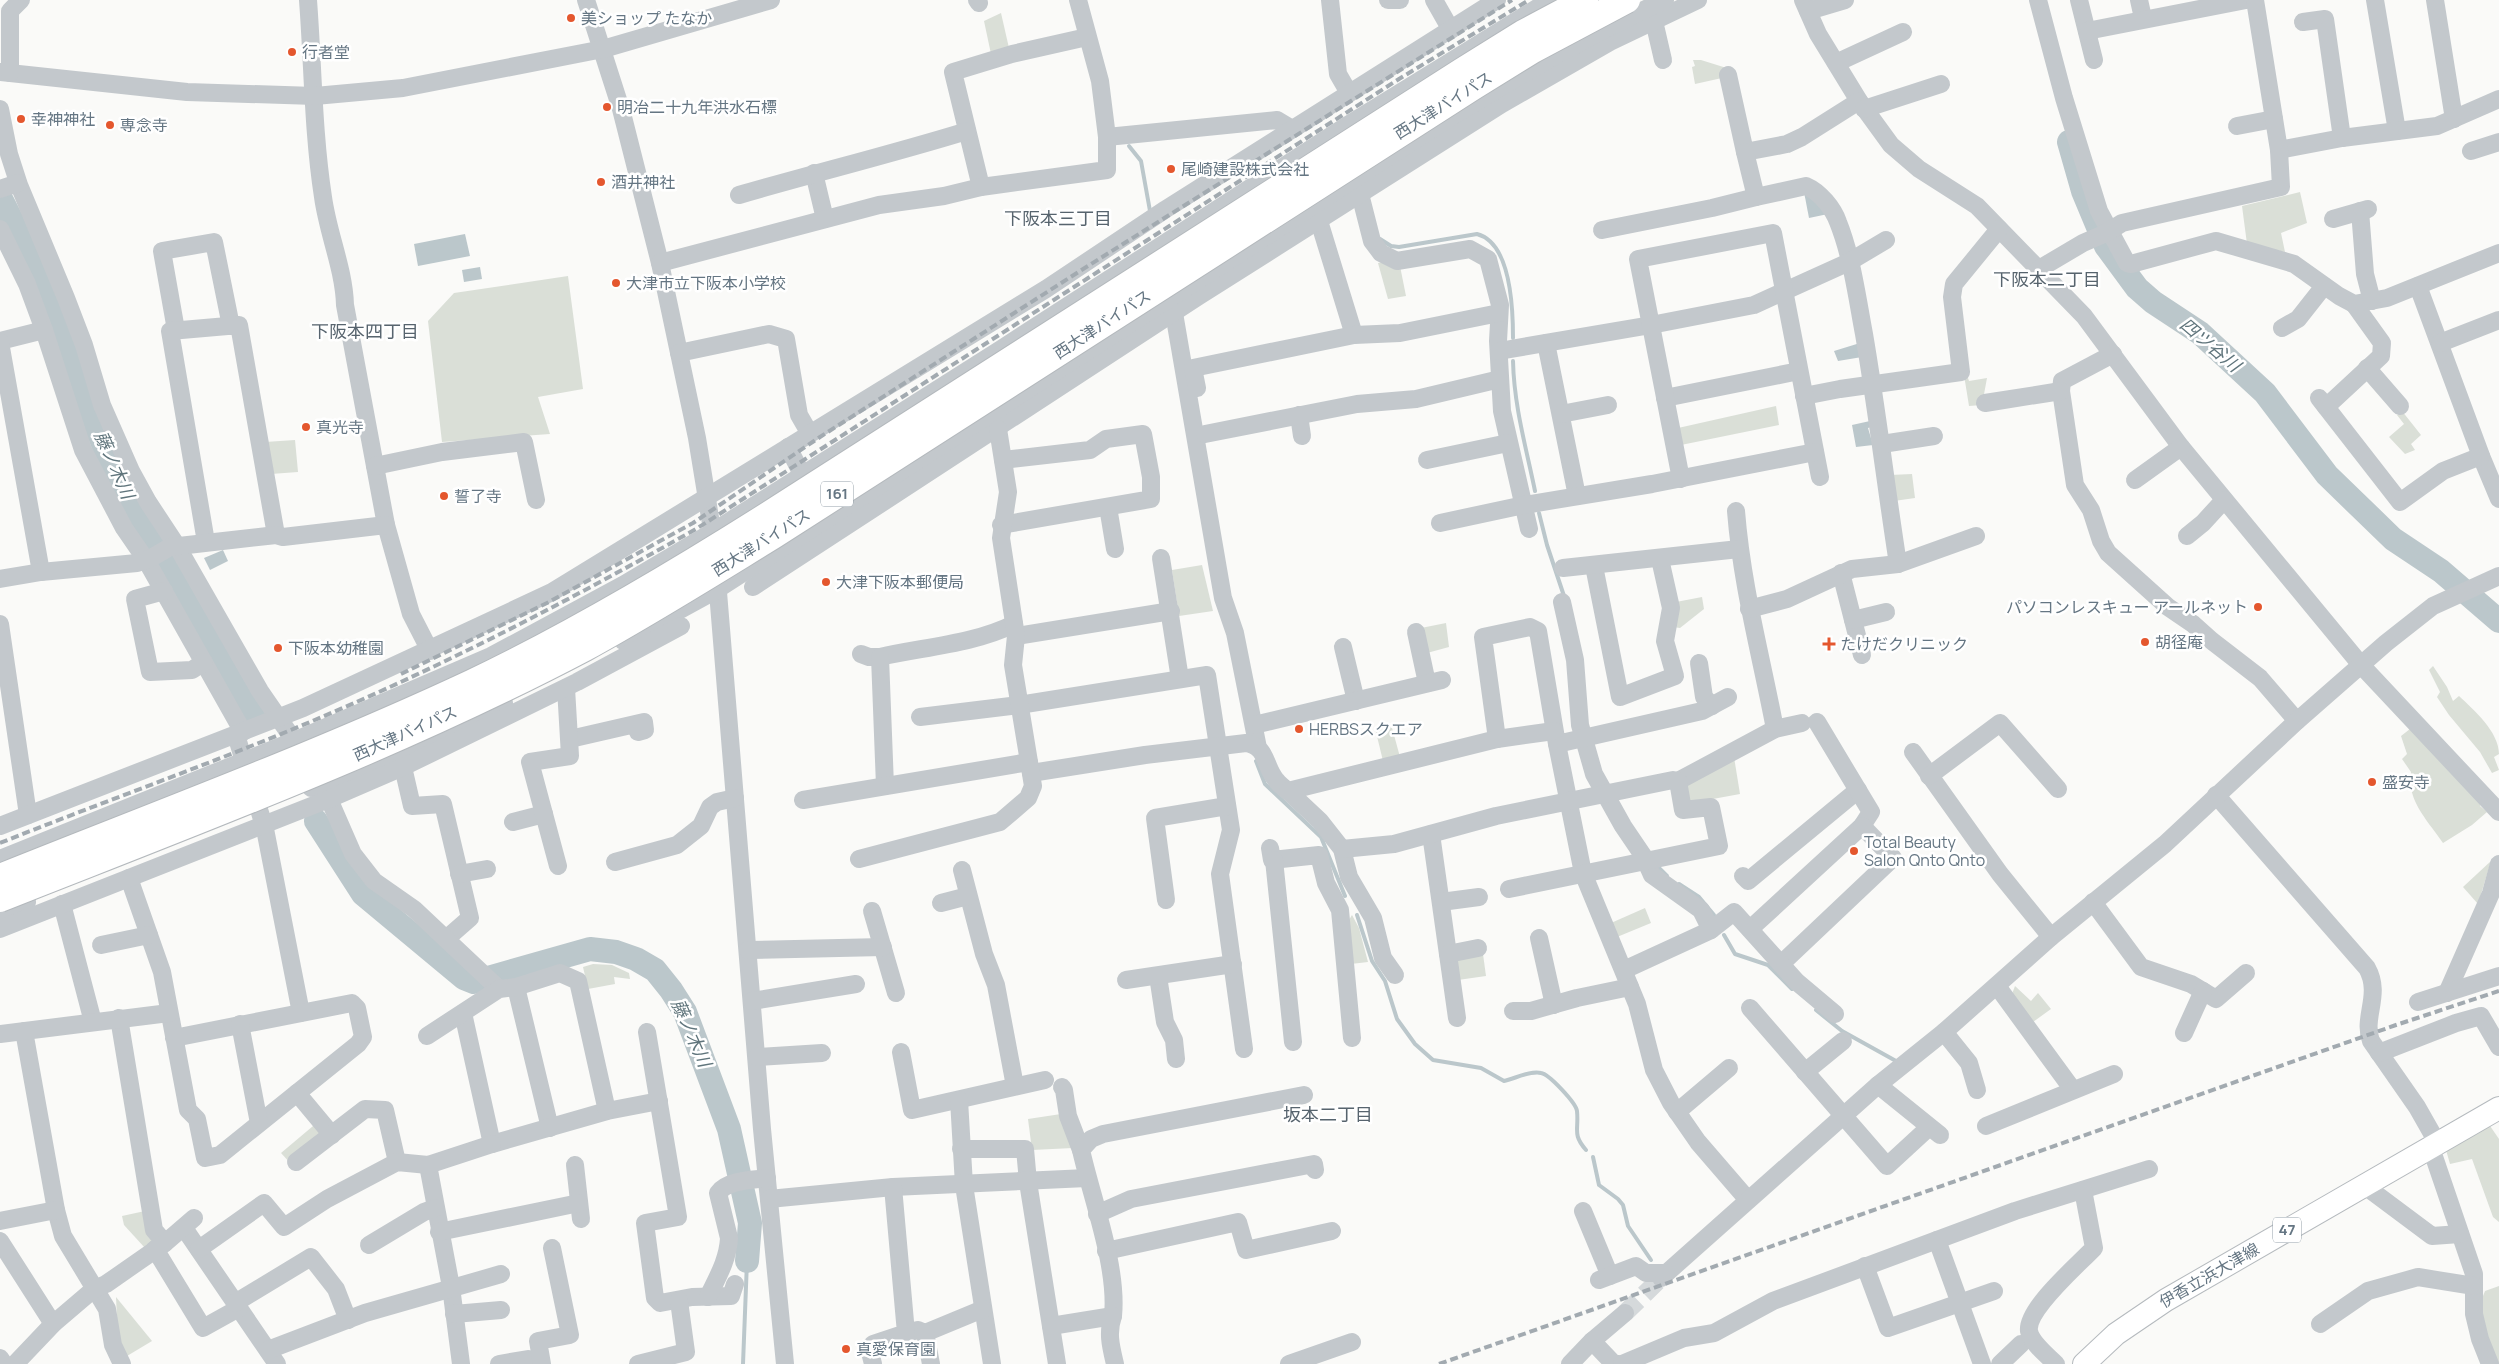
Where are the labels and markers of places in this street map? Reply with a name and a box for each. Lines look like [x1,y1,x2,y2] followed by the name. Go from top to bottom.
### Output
[581,7,712,29] place label: 美ショップ たなか
[565,12,577,24] marker: 美ショップ たなか
[302,41,350,63] place label: 行者堂
[286,46,298,58] marker: 行者堂
[617,96,777,118] place label: 明冶二十九年洪水石標
[601,101,613,113] marker: 明冶二十九年洪水石標
[31,108,95,130] place label: 幸神神社
[15,113,27,125] marker: 幸神神社
[120,114,168,136] place label: 専念寺
[104,119,116,131] marker: 専念寺
[1181,158,1309,180] place label: 尾崎建設株式会社
[1165,163,1177,175] marker: 尾崎建設株式会社
[611,171,675,193] place label: 酒井神社
[595,176,607,188] marker: 酒井神社
[626,272,786,294] place label: 大津市立下阪本小学校
[610,277,622,289] marker: 大津市立下阪本小学校
[316,416,364,438] place label: 真光寺
[300,421,312,433] marker: 真光寺
[454,485,502,507] place label: 誓了寺
[438,490,450,502] marker: 誓了寺
[836,571,964,593] place label: 大津下阪本郵便局
[820,576,832,588] marker: 大津下阪本郵便局
[2006,596,2248,618] place label: パソコンレスキュー アールネット
[2252,601,2264,613] marker: パソコンレスキュー アールネット
[2155,631,2203,653] place label: 胡径庵
[1840,633,1968,655] place label: たけだクリニック
[2139,636,2151,648] marker: 胡径庵
[288,637,384,659] place label: 下阪本幼稚園
[1822,637,1836,651] marker: たけだクリニック
[272,642,284,654] marker: 下阪本幼稚園
[1309,718,1423,740] place label: HERBSスクエア
[1293,723,1305,735] marker: HERBSスクエア
[2382,771,2430,793] place label: 盛安寺
[2366,776,2378,788] marker: 盛安寺
[1864,831,1985,871] place label: Total Beauty Salon Qnto Qnto
[1848,845,1860,857] marker: Total Beauty Salon Qnto Qnto
[856,1338,936,1360] place label: 真愛保育園
[840,1343,852,1355] marker: 真愛保育園

